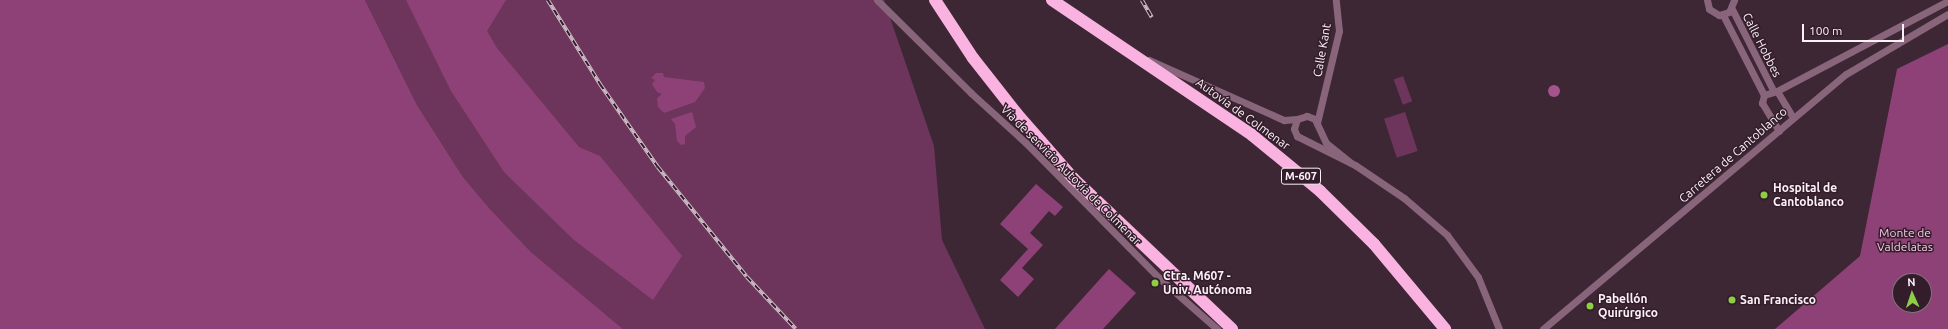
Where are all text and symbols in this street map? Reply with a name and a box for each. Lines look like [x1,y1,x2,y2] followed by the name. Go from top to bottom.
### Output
[1740,10,1784,80] street label: Calle Hobbes
[1804,16,1906,42] scale bar
[1310,22,1334,78] street label: Calle Kant
[1809,24,1842,37] text: 100 m
[1193,75,1293,153] street label: Autovía de Colmenar
[998,102,1144,248] street label: Vía de servicio Autovía de Colmenar
[1676,104,1790,206] street label: Carretera de Cantoblanco
[1281,167,1321,185] road number: M-607
[1773,181,1844,209] place label: Hospital de Cantoblanco
[1758,189,1770,201] marker: Hospital de Cantoblanco
[1877,226,1933,254] park label: Monte de Valdelatas
[1163,269,1252,297] place label: Ctra. M607 - Univ. Autónoma
[1892,273,1932,313] north arrow
[1907,276,1916,288] text: N
[1150,278,1160,288] marker: Ctra. M607 - Univ. Autónoma
[1598,292,1658,320] place label: Pabellón Quirúrgico
[1740,293,1816,307] place label: San Francisco
[1727,295,1737,305] marker: San Francisco
[1585,301,1595,311] marker: Pabellón Quirúrgico

